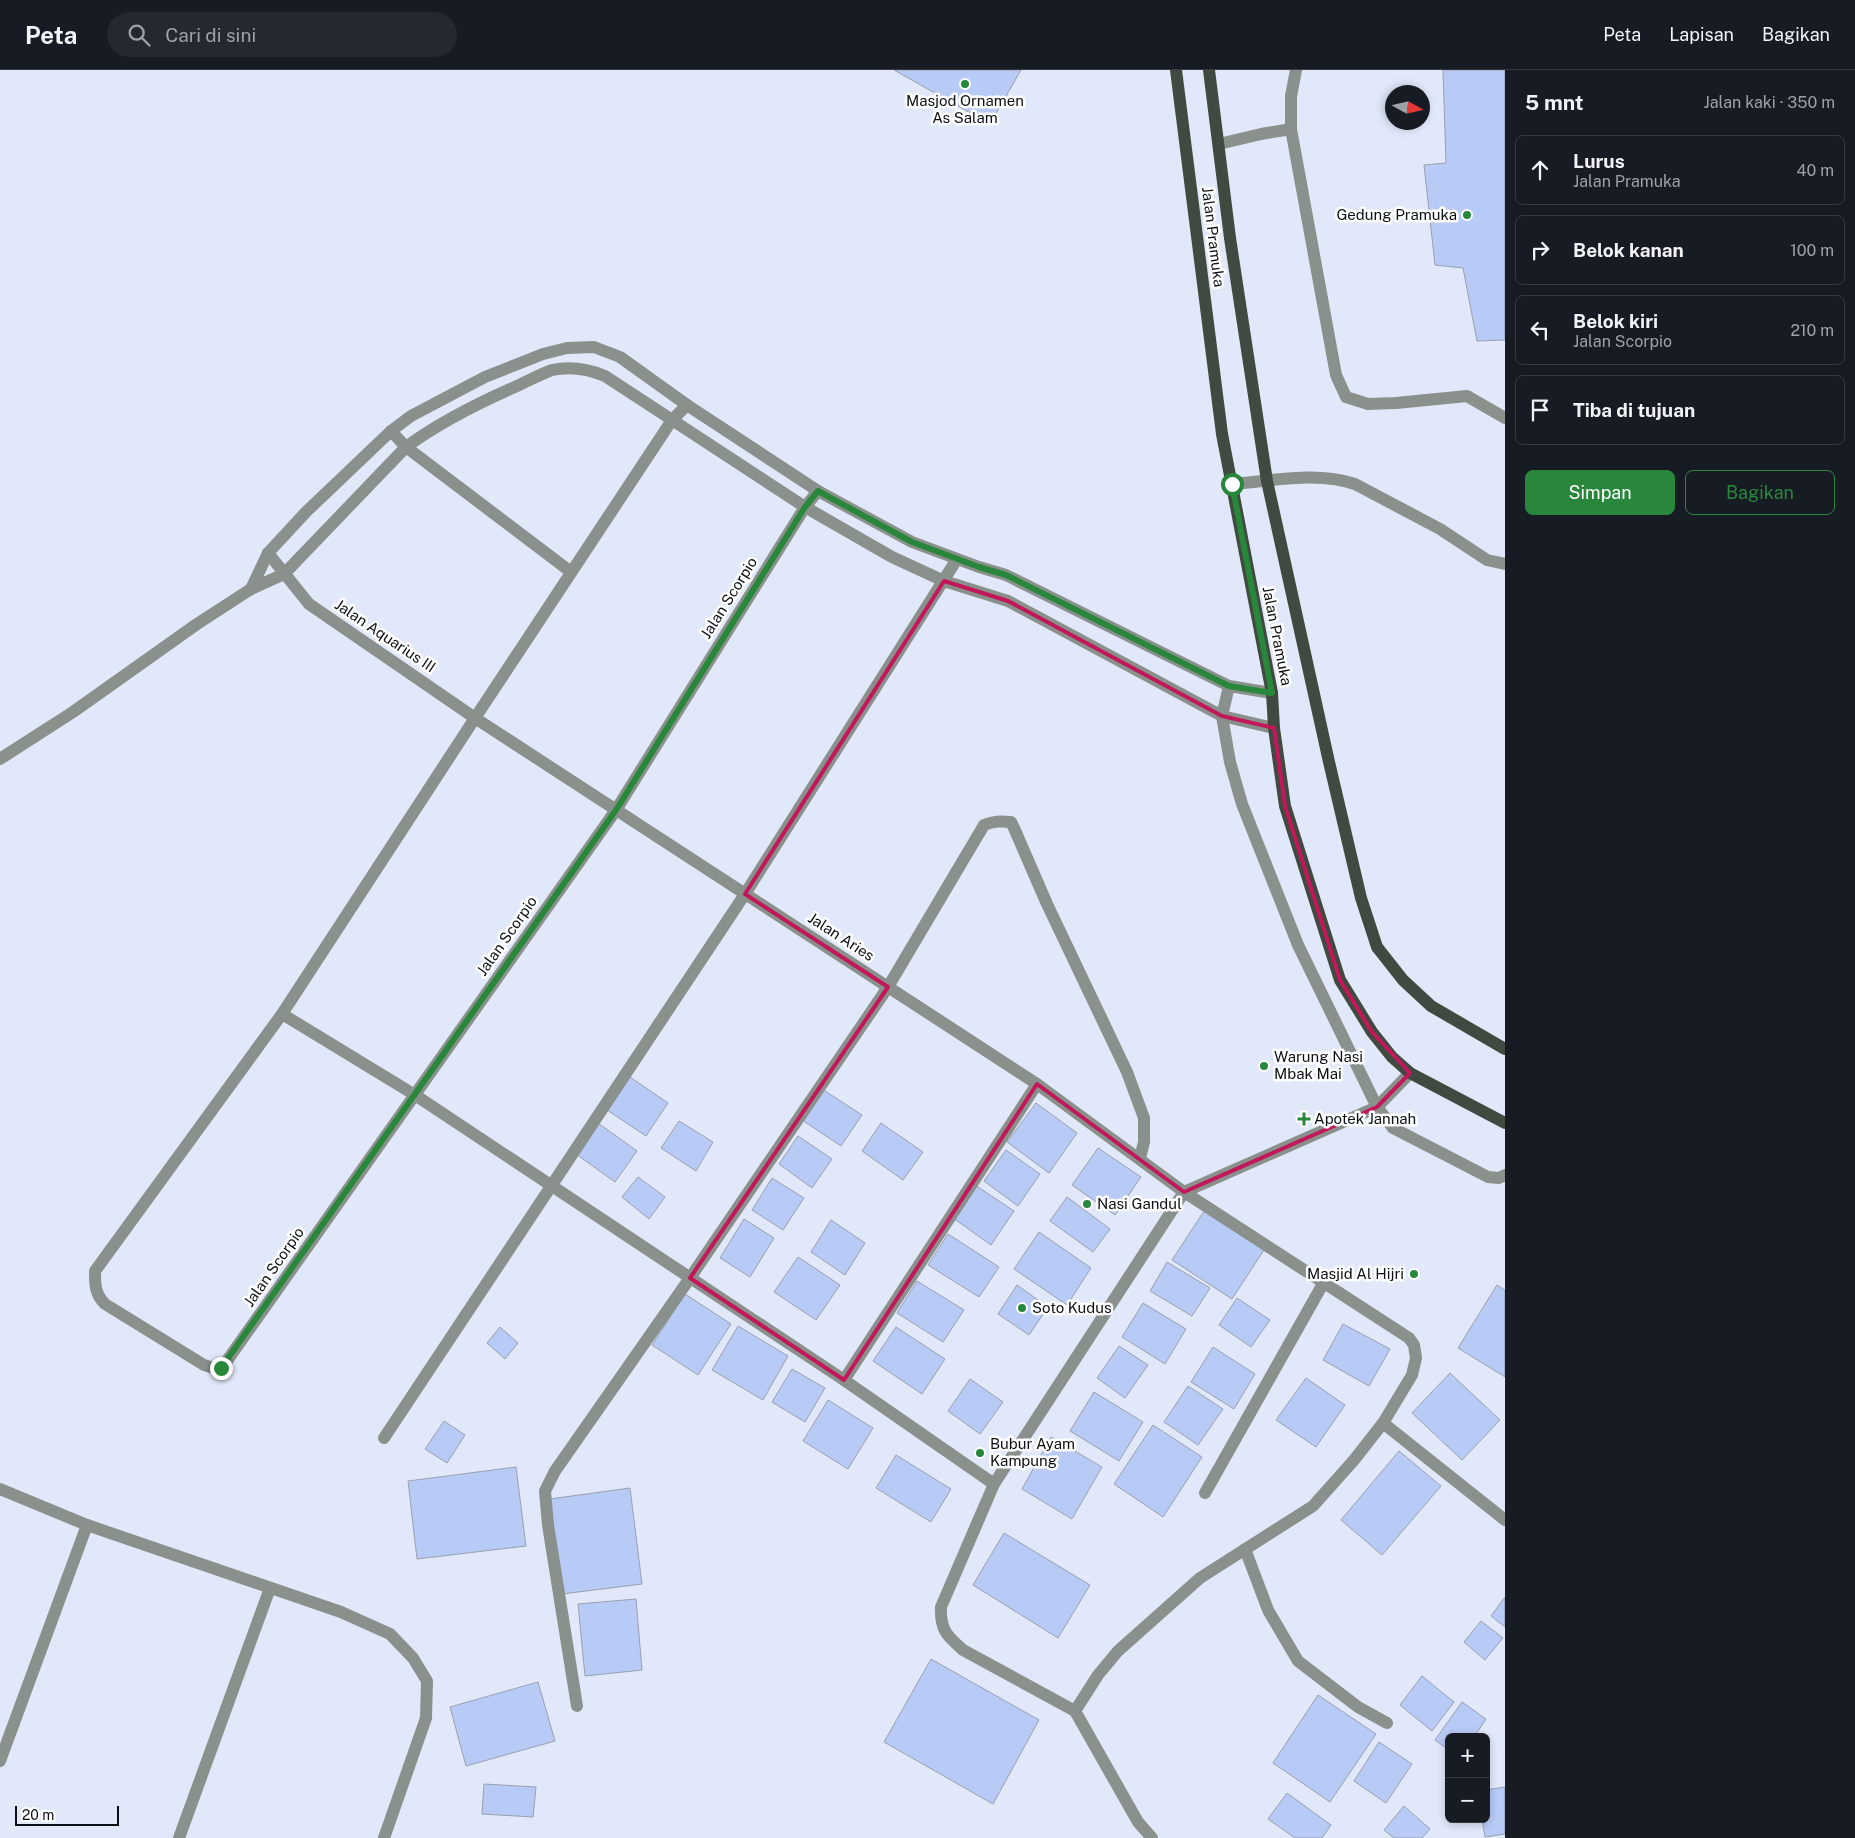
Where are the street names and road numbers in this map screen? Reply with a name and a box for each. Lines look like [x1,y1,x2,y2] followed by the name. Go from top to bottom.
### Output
[1199,186,1228,288] street label: Jalan Pramuka
[697,554,760,642] street label: Jalan Scorpio
[1260,585,1295,687] street label: Jalan Pramuka
[332,596,439,676] street label: Jalan Aquarius III
[473,893,540,979] street label: Jalan Scorpio
[805,909,878,964] street label: Jalan Aries
[240,1224,307,1310] street label: Jalan Scorpio

